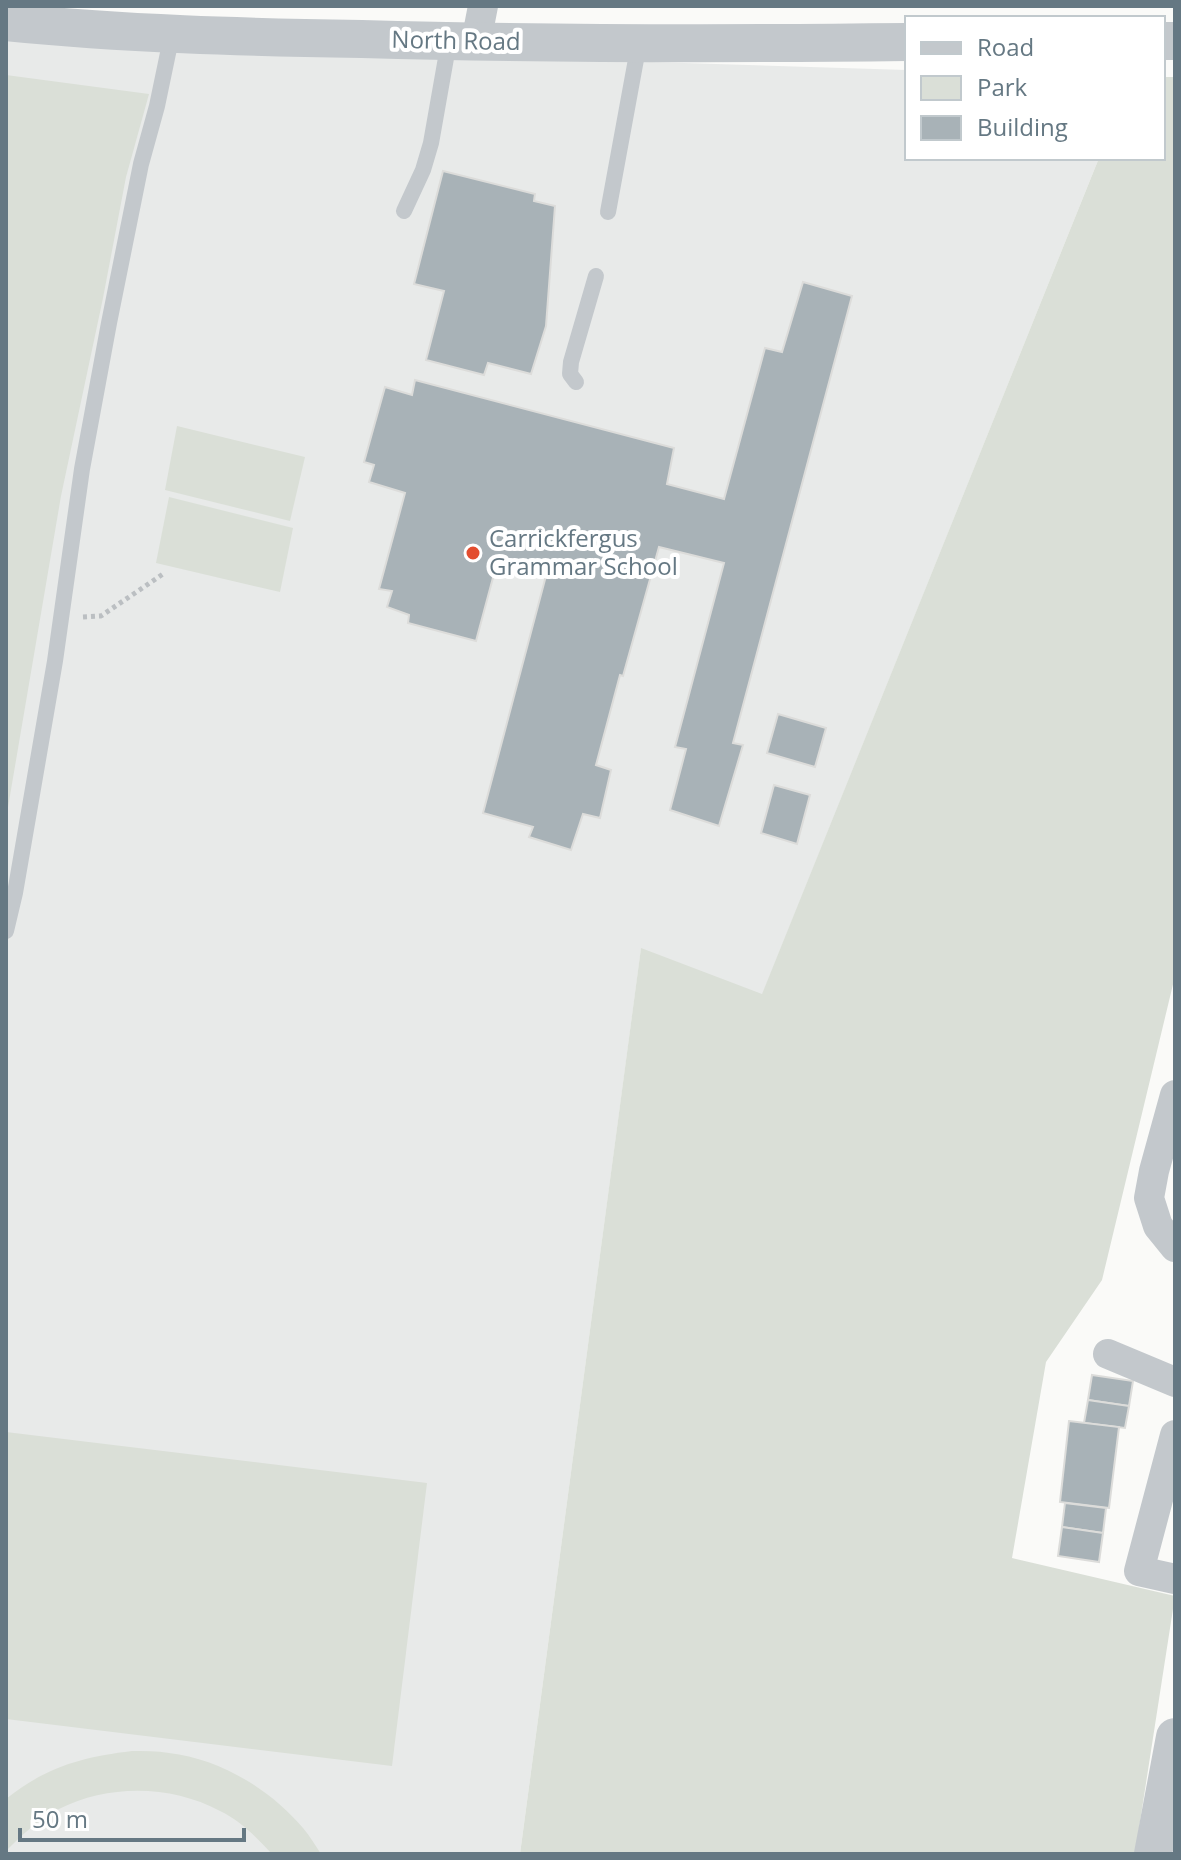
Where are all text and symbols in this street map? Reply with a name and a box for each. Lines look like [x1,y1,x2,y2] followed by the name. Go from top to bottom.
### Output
[905,16,1165,160] legend
[391,22,521,57] street label: North Road
[977,30,1034,63] text: Road
[977,70,1028,103] text: Park
[977,110,1068,143] text: Building
[489,521,678,582] place label: Carrickfergus Grammar School
[464,544,482,562] marker: Carrickfergus Grammar School
[20,1792,244,1842] scale bar
[32,1802,88,1835] text: 50 m

